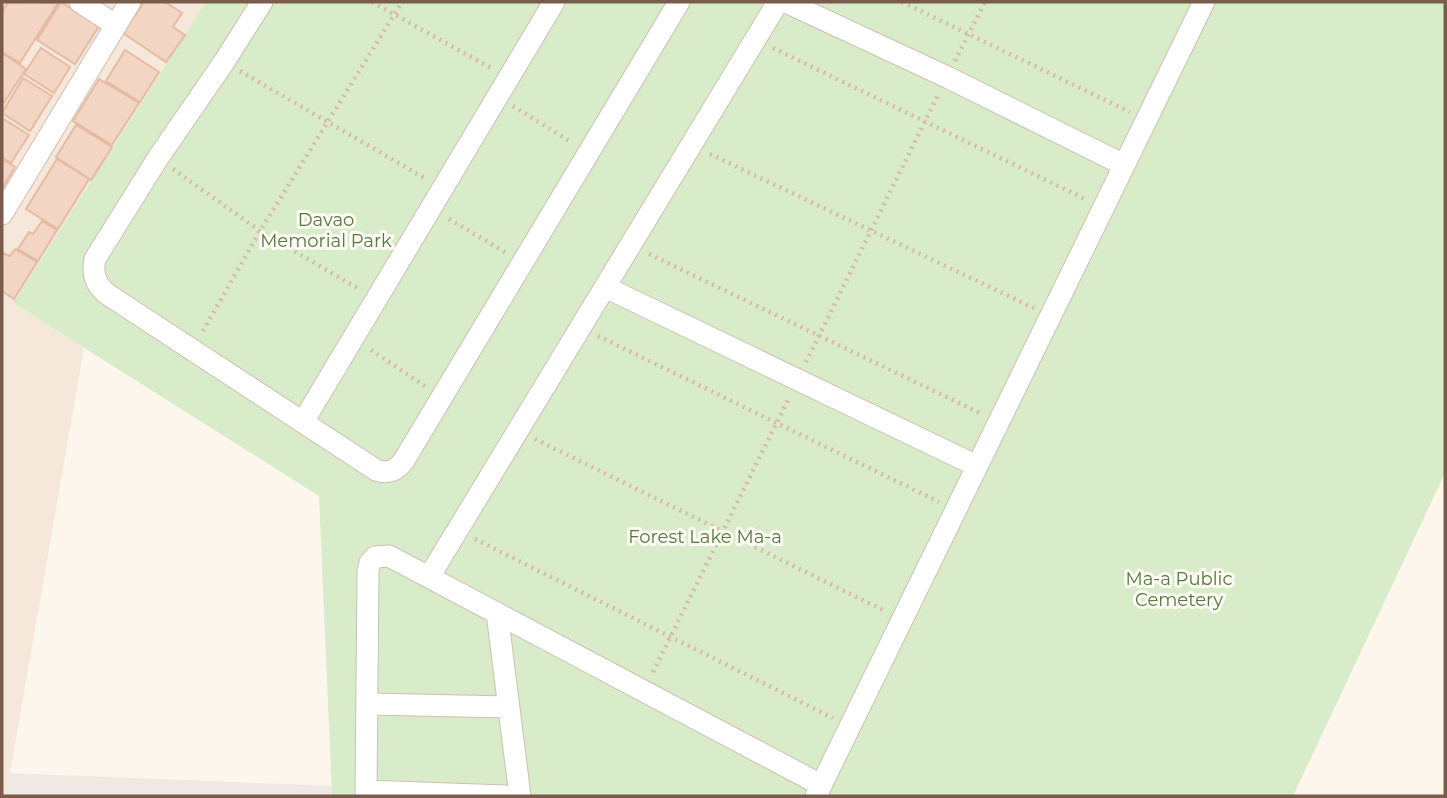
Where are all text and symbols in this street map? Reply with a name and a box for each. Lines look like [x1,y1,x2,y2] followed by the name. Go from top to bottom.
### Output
[260,209,392,252] park label: Davao Memorial Park
[628,526,782,548] park label: Forest Lake Ma-a
[1125,568,1233,611] park label: Ma-a Public Cemetery

